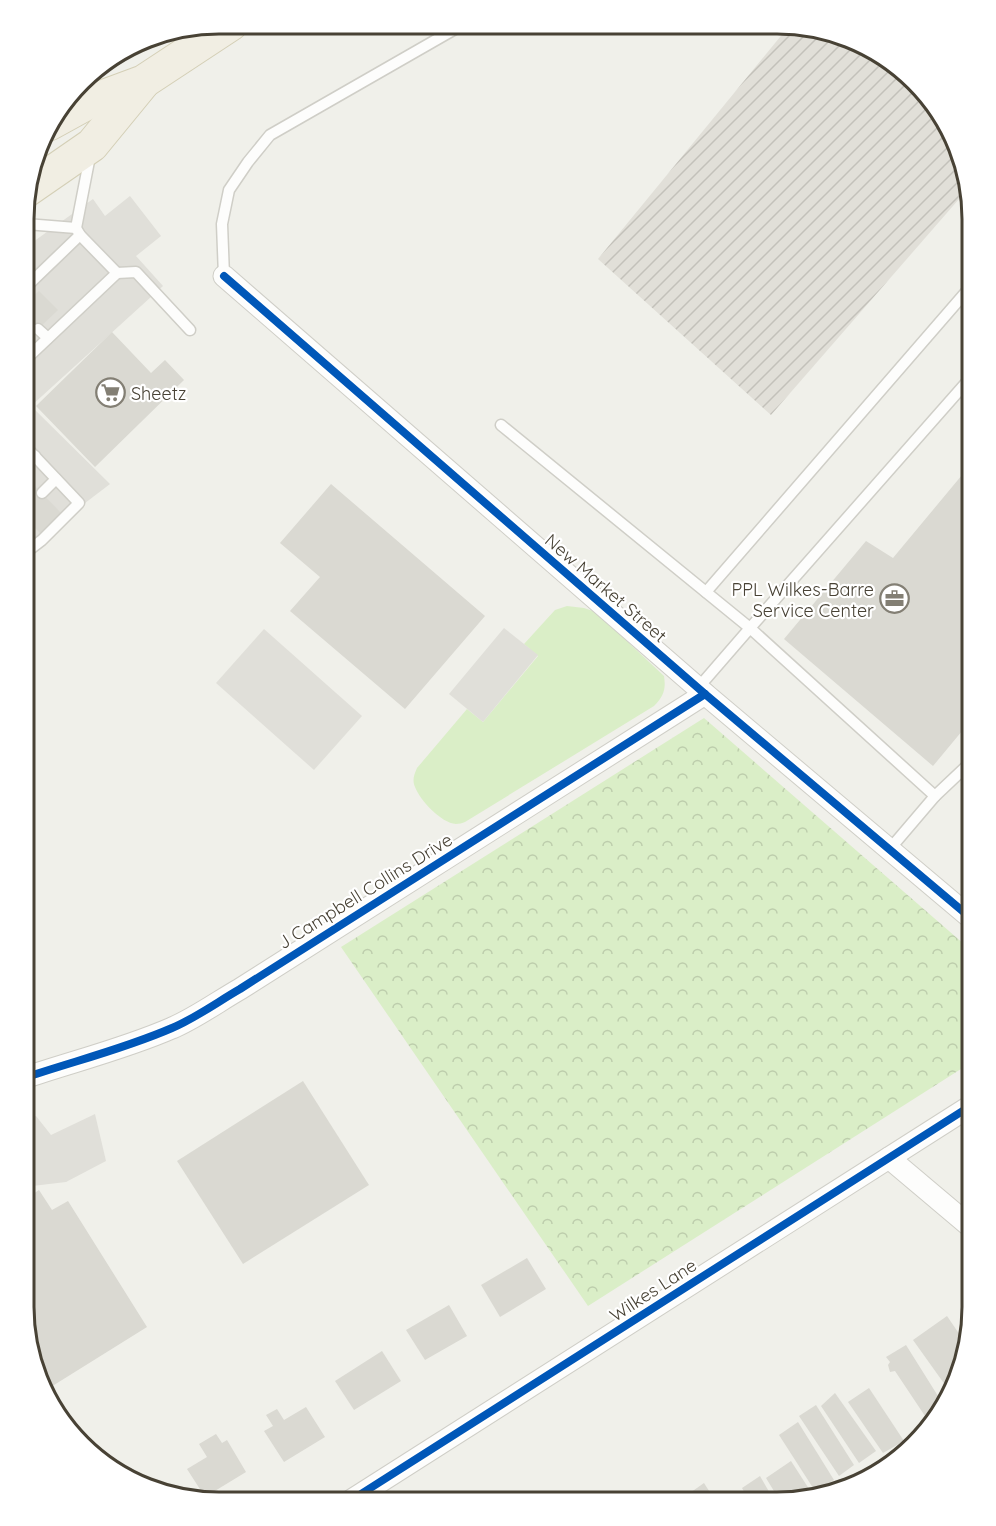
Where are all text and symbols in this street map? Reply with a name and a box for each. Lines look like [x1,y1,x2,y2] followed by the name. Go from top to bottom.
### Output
[94,377,126,409] supermarket icon: Sheetz
[131,382,186,405] place label: Sheetz
[540,529,672,647] street label: New Market Street
[732,578,874,622] place label: PPL Wilkes-Barre Service Center
[879,583,911,615] office icon: PPL Wilkes-Barre Service Center
[274,828,456,954] street label: J Campbell Collins Drive
[605,1253,701,1327] street label: Wilkes Lane

